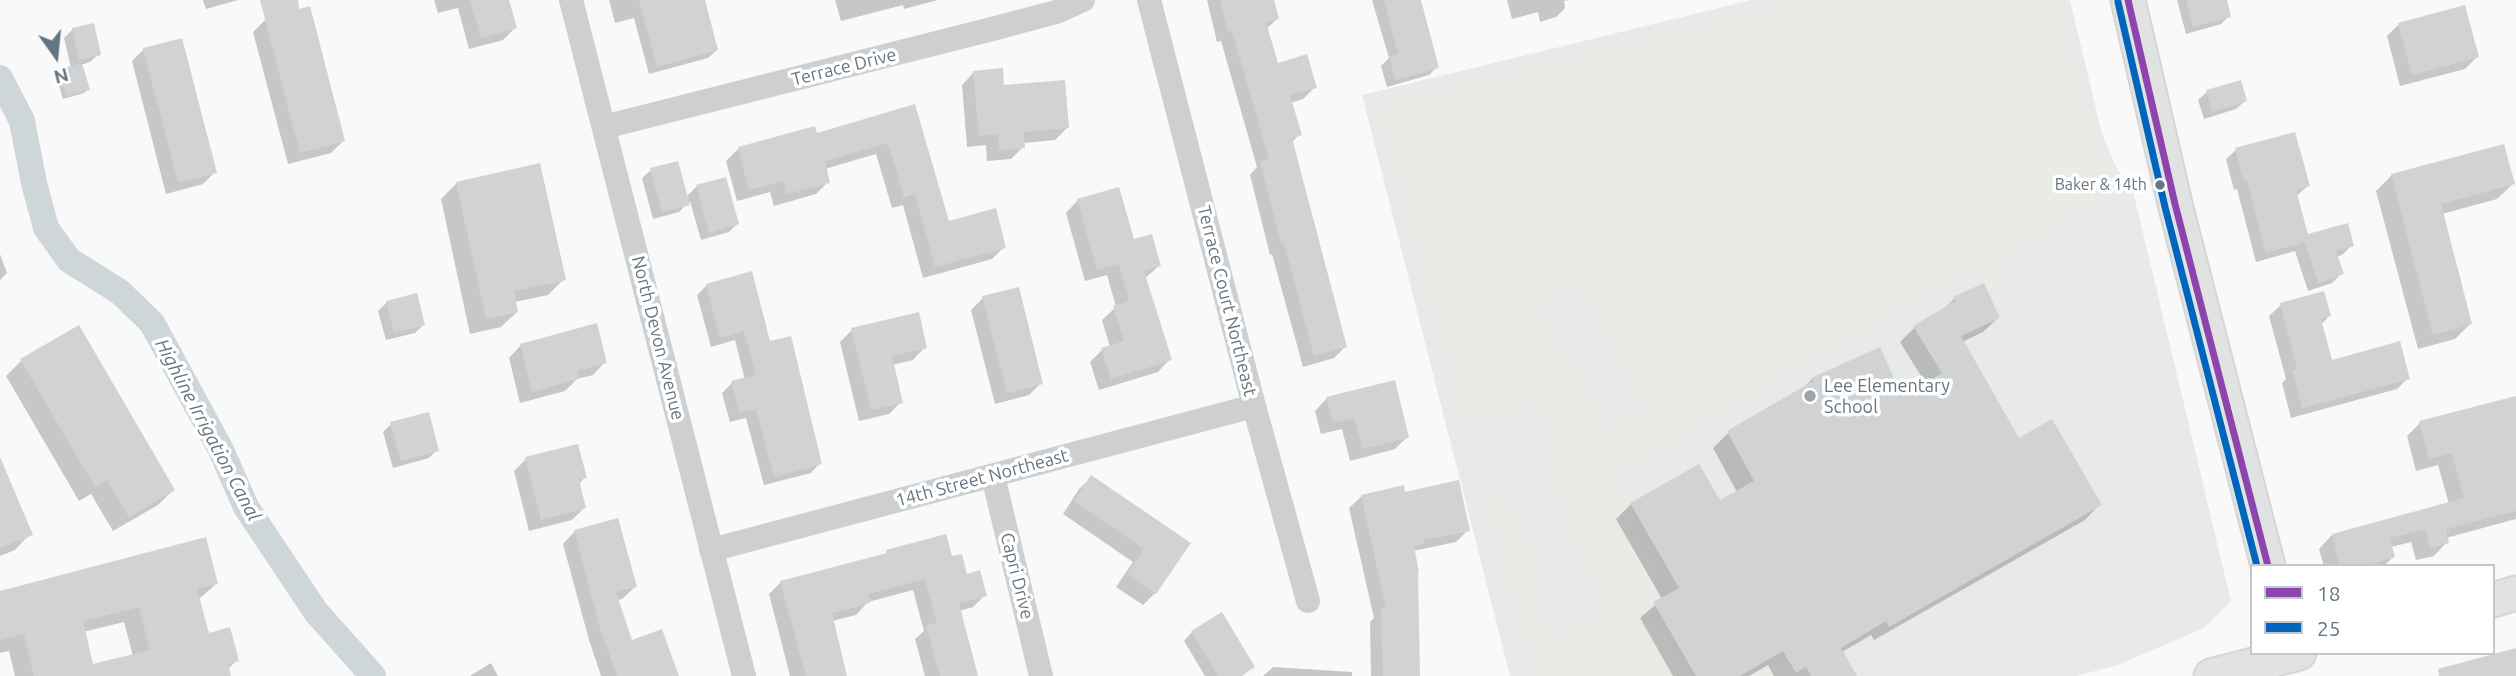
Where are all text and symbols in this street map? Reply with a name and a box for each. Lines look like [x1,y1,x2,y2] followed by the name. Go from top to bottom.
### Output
[21,21,91,91] north arrow
[790,44,898,90] street label: Terrace Drive
[52,64,71,89] text: N
[2055,175,2147,195] place label: Baker & 14th
[2153,178,2167,192] marker: Baker & 14th
[1193,203,1261,399] street label: Terrace Court Northeast
[627,254,689,422] street label: North Devon Avenue
[150,335,266,525] water label: Highline Irrigation Canal
[1824,375,1950,418] place label: Lee Elementary School
[1802,388,1818,404] marker: Lee Elementary School
[893,445,1071,511] street label: 14th Street Northeast
[996,530,1038,622] street label: Capri Drive
[2250,564,2495,655] legend
[2317,581,2341,605] text: 18
[2317,616,2341,640] text: 25

